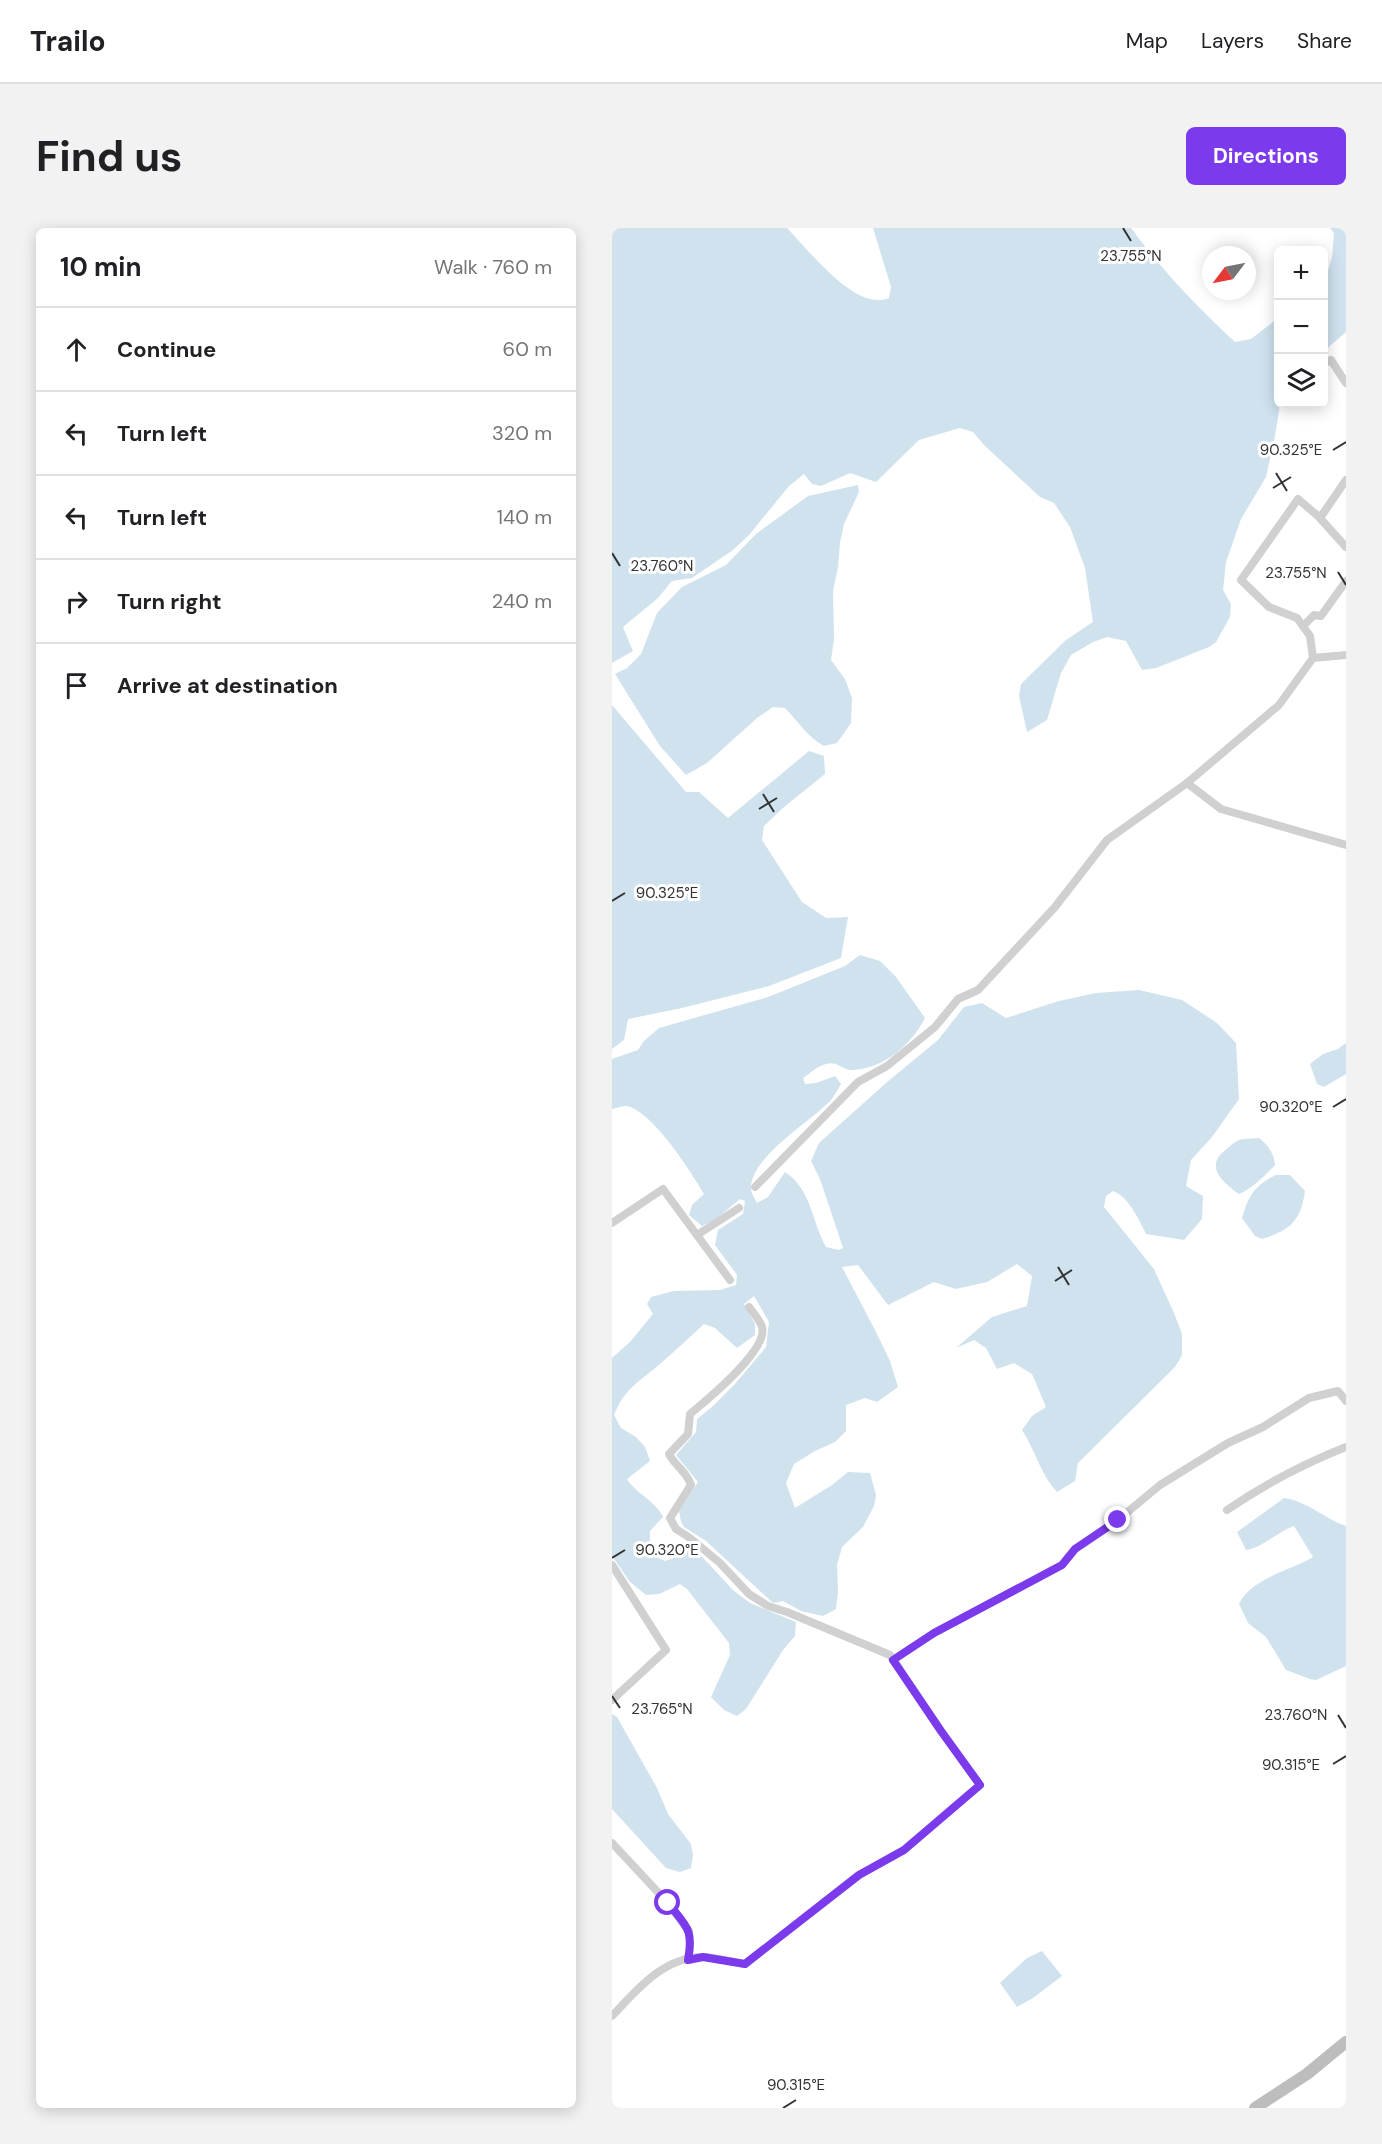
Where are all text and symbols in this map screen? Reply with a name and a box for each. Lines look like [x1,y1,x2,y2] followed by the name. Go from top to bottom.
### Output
[30,23,106,60] text: Trailo
[1126,27,1168,55] text: Map
[1201,27,1264,55] text: Layers
[1297,27,1352,55] text: Share
[1186,127,1346,185] button: Directions
[36,129,182,184] text: Find us
[1100,246,1162,266] text: 23.755°N
[1202,246,1256,300] north arrow
[1274,246,1328,408] map controls
[1274,246,1328,300] button: +
[60,250,142,284] text: 10 min
[434,254,552,280] text: Walk · 760 m
[1274,300,1328,354] button: −
[60,333,93,366] icon: ahead
[117,335,216,364] text: Continue
[503,336,552,362] text: 60 m
[1274,354,1328,408] button: layers
[60,417,93,450] icon: left
[117,419,207,448] text: Turn left
[492,420,552,446] text: 320 m
[1260,440,1322,460] text: 90.325°E
[60,501,93,534] icon: left
[117,503,207,532] text: Turn left
[497,504,552,530] text: 140 m
[631,556,693,576] text: 23.760°N
[1265,563,1327,583] text: 23.755°N
[60,585,93,618] icon: right
[117,587,222,616] text: Turn right
[492,588,552,614] text: 240 m
[60,669,93,702] icon: arrive
[117,671,338,700] text: Arrive at destination
[636,883,698,903] text: 90.325°E
[1259,1097,1323,1117] text: 90.320°E
[1104,1506,1130,1532] route end
[635,1540,699,1560] text: 90.320°E
[631,1699,693,1719] text: 23.765°N
[1265,1705,1327,1725] text: 23.760°N
[1262,1755,1320,1775] text: 90.315°E
[654,1889,680,1915] route start
[767,2075,825,2095] text: 90.315°E

